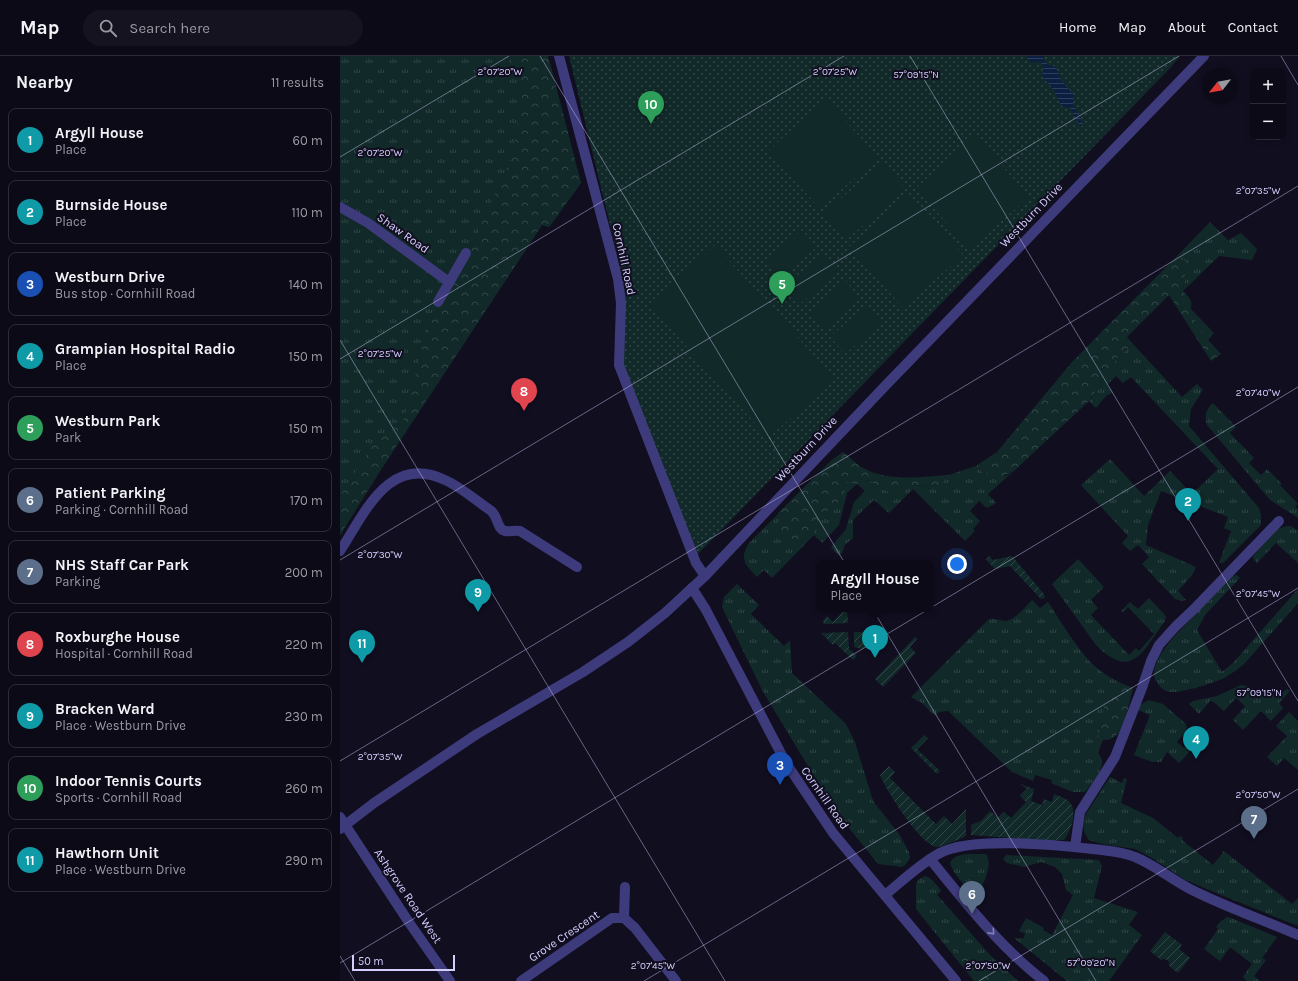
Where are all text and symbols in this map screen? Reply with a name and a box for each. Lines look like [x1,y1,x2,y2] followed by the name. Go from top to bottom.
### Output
[83,10,363,46] search box
[20,17,59,39] text: Map
[97,17,119,39] icon: search
[129,19,210,37] text: Search here
[1059,19,1096,36] text: Home
[1118,19,1146,36] text: Map
[1168,19,1206,36] text: About
[1228,19,1278,36] text: Contact
[478,66,523,78] text: 2°07'20"W
[813,66,857,78] text: 2°07'25"W
[1202,68,1238,104] north arrow
[1250,68,1286,140] map controls
[1250,68,1286,104] button: +
[893,69,939,81] text: 57°09'15"N
[16,72,73,92] text: Nearby
[271,75,324,90] text: 11 results
[638,91,664,124] pin: 10
[1250,104,1286,140] button: −
[55,124,144,142] text: Argyll House
[28,133,32,148] text: 1
[293,133,323,148] text: 60 m
[55,142,86,157] text: Place
[358,147,403,159] text: 2°07'20"W
[997,180,1065,250] street label: Westburn Drive
[1236,185,1280,197] text: 2°07'35"W
[55,196,167,214] text: Burnside House
[26,205,34,220] text: 2
[291,205,323,220] text: 110 m
[374,210,432,256] street label: Shaw Road
[55,214,86,229] text: Place
[610,222,638,296] street label: Cornhill Road
[55,268,165,286] text: Westburn Drive
[769,271,795,304] pin: 5
[26,277,34,292] text: 3
[288,277,323,292] text: 140 m
[55,286,195,301] text: Bus stop · Cornhill Road
[55,340,235,358] text: Grampian Hospital Radio
[358,348,402,360] text: 2°07'25"W
[26,349,34,364] text: 4
[288,349,323,364] text: 150 m
[55,358,86,373] text: Place
[511,378,537,411] pin: 8
[1236,387,1280,399] text: 2°07'40"W
[55,412,160,430] text: Westburn Park
[772,413,840,485] street label: Westburn Drive
[26,421,34,436] text: 5
[288,421,323,436] text: 150 m
[55,430,81,445] text: Park
[55,484,166,502] text: Patient Parking
[1175,488,1201,521] pin: 2
[26,493,34,508] text: 6
[290,493,323,508] text: 170 m
[55,502,189,517] text: Parking · Cornhill Road
[357,549,403,561] text: 2°07'30"W
[947,554,967,574] your location
[55,556,189,574] text: NHS Staff Car Park
[816,560,934,612] popup
[27,565,33,580] text: 7
[285,565,323,580] text: 200 m
[831,570,919,588] text: Argyll House
[55,574,100,589] text: Parking
[465,579,491,612] pin: 9
[831,588,862,603] text: Place
[1236,588,1280,600] text: 2°07'45"W
[862,625,888,658] pin: 1
[55,628,180,646] text: Roxburghe House
[349,630,375,663] pin: 11
[26,637,34,652] text: 8
[285,637,323,652] text: 220 m
[55,646,193,661] text: Hospital · Cornhill Road
[1236,687,1282,699] text: 57°09'15"N
[55,700,155,718] text: Bracken Ward
[26,709,34,724] text: 9
[285,709,323,724] text: 230 m
[55,718,186,733] text: Place · Westburn Drive
[1183,726,1209,759] pin: 4
[358,751,402,763] text: 2°07'35"W
[767,752,793,785] pin: 3
[798,764,852,832] street label: Cornhill Road
[55,772,202,790] text: Indoor Tennis Courts
[24,781,36,796] text: 10
[285,781,323,796] text: 260 m
[1236,789,1280,801] text: 2°07'50"W
[55,790,182,805] text: Sports · Cornhill Road
[1241,806,1267,839] pin: 7
[55,844,159,862] text: Hawthorn Unit
[371,846,445,946] street label: Ashgrove Road West
[25,853,35,868] text: 11
[285,853,323,868] text: 290 m
[55,862,186,877] text: Place · Westburn Drive
[959,881,985,914] pin: 6
[526,907,602,965] street label: Grove Crescent
[987,927,994,934] one-way arrow
[352,953,455,972] scale bar
[358,955,384,968] text: 50 m
[1067,957,1115,969] text: 57°09'20"N
[631,960,675,972] text: 2°07'45"W
[966,960,1010,972] text: 2°07'50"W

